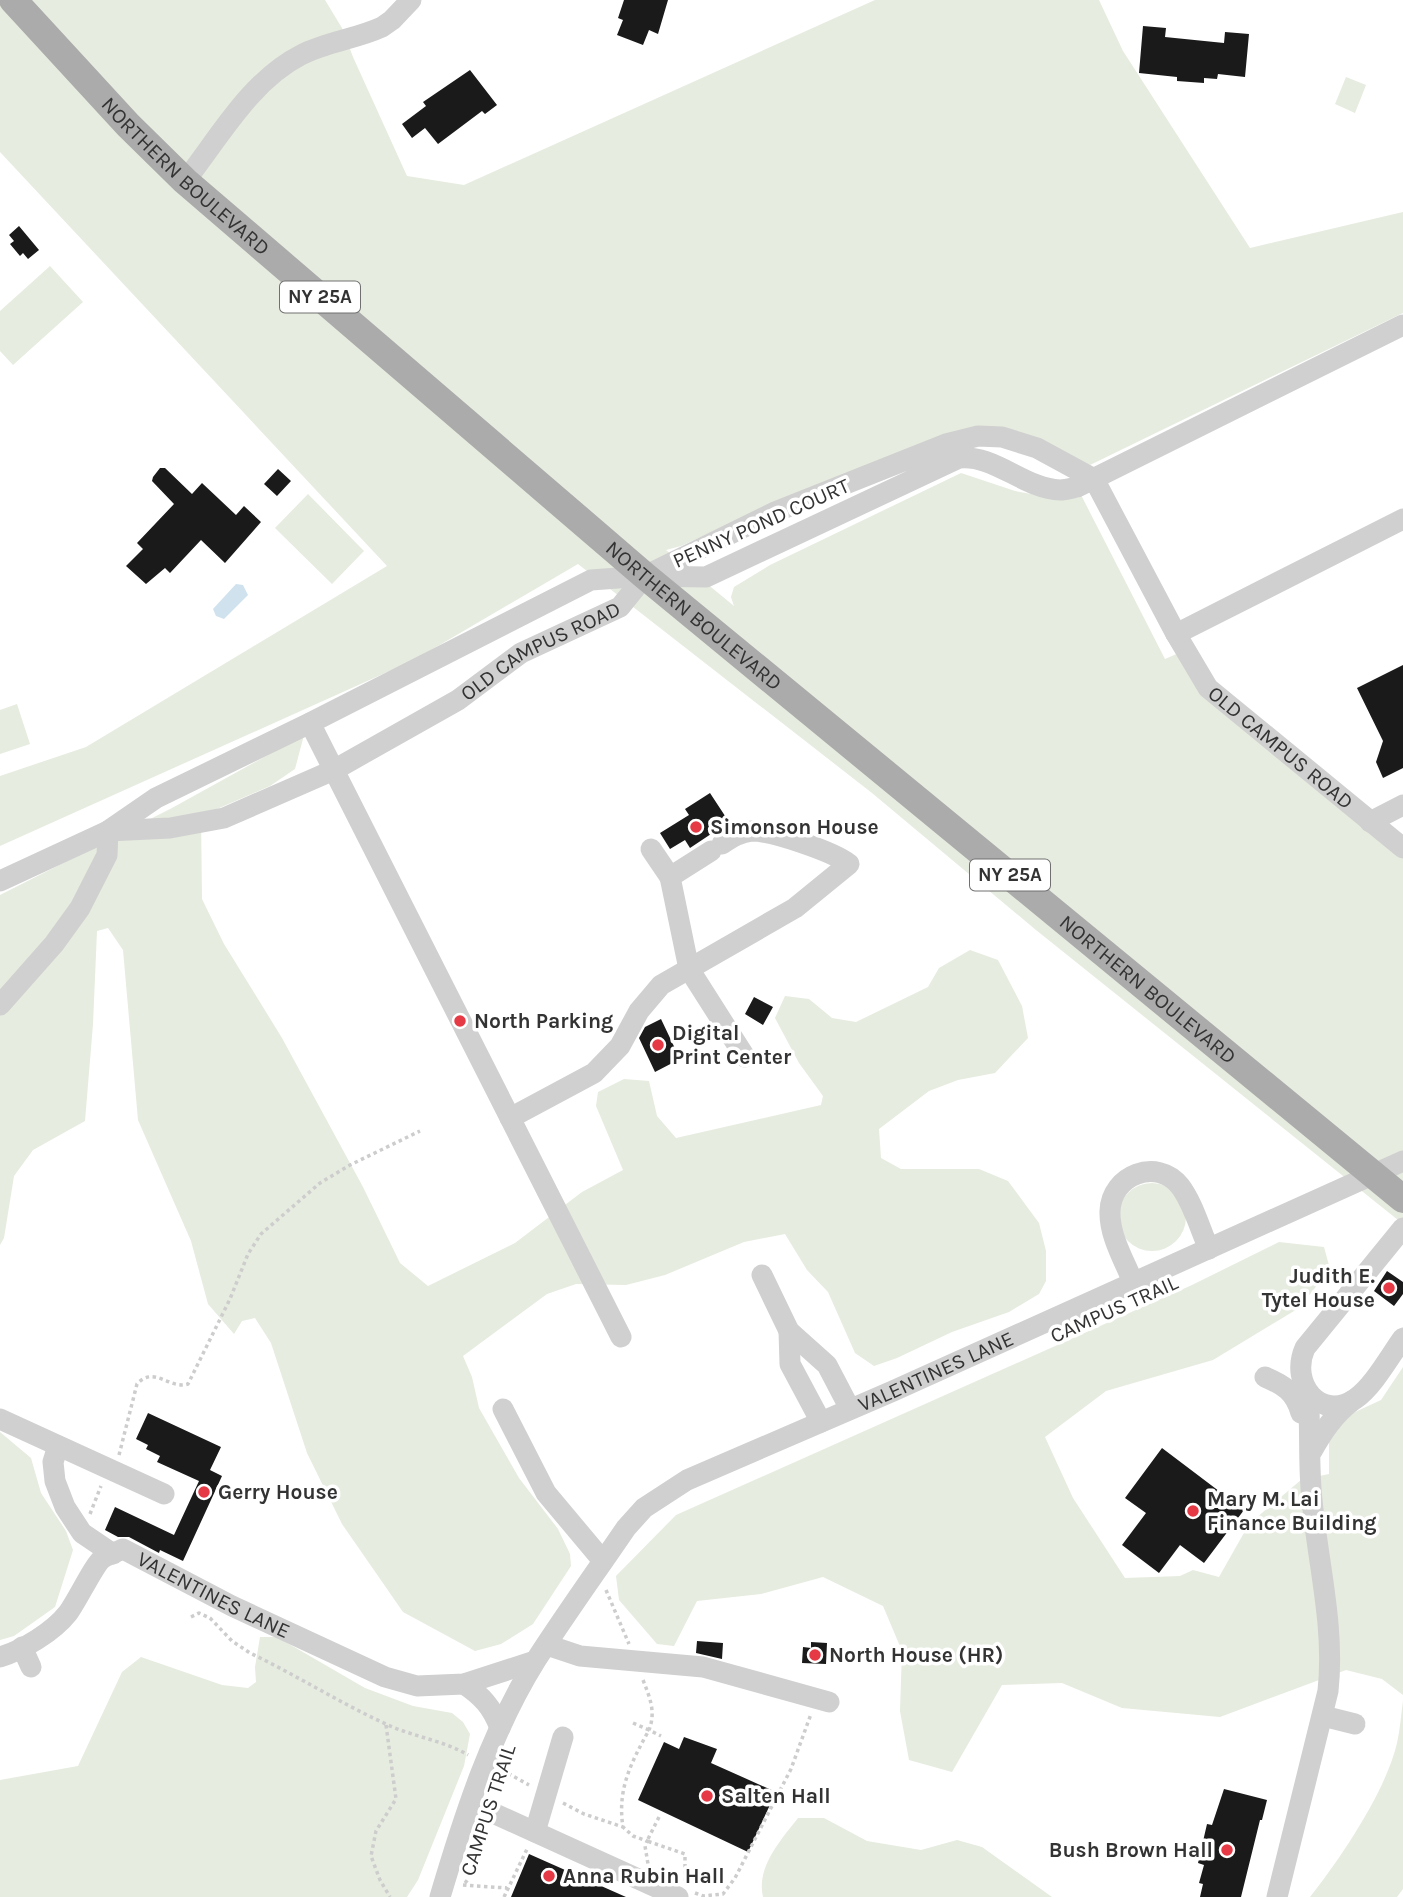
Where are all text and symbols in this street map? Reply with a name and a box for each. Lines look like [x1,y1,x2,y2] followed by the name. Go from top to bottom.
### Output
[96,92,275,260] street label: NORTHERN BOULEVARD
[280,282,360,312] road number: NY 25A
[669,473,853,573] street label: PENNY POND COURT
[601,536,787,696] street label: NORTHERN BOULEVARD
[456,597,624,706] street label: OLD CAMPUS ROAD
[1203,681,1358,814] street label: OLD CAMPUS ROAD
[710,815,879,839] place label: Simonson House
[688,819,704,835] marker: Simonson House
[970,860,1050,890] road number: NY 25A
[1055,910,1241,1069] street label: NORTHERN BOULEVARD
[474,1009,613,1033] place label: North Parking
[452,1013,468,1029] marker: North Parking
[672,1021,792,1069] place label: Digital Print Center
[650,1037,666,1053] marker: Digital Print Center
[1262,1264,1375,1312] place label: Judith E. Tytel House
[1047,1270,1182,1348] street label: CAMPUS TRAIL
[1381,1280,1397,1296] marker: Judith E. Tytel House
[855,1326,1017,1417] street label: VALENTINES LANE
[218,1480,338,1504] place label: Gerry House
[196,1484,212,1500] marker: Gerry House
[1207,1487,1377,1535] place label: Mary M. Lai Finance Building
[1185,1503,1201,1519] marker: Mary M. Lai Finance Building
[133,1547,294,1643] street label: VALENTINES LANE
[829,1643,1003,1667] place label: North House (HR)
[807,1647,823,1663] marker: North House (HR)
[455,1741,521,1879] street label: CAMPUS TRAIL
[721,1784,831,1808] place label: Salten Hall
[699,1788,715,1804] marker: Salten Hall
[1049,1838,1213,1862] place label: Bush Brown Hall
[1219,1842,1235,1858] marker: Bush Brown Hall
[563,1864,725,1888] place label: Anna Rubin Hall
[541,1868,557,1884] marker: Anna Rubin Hall

